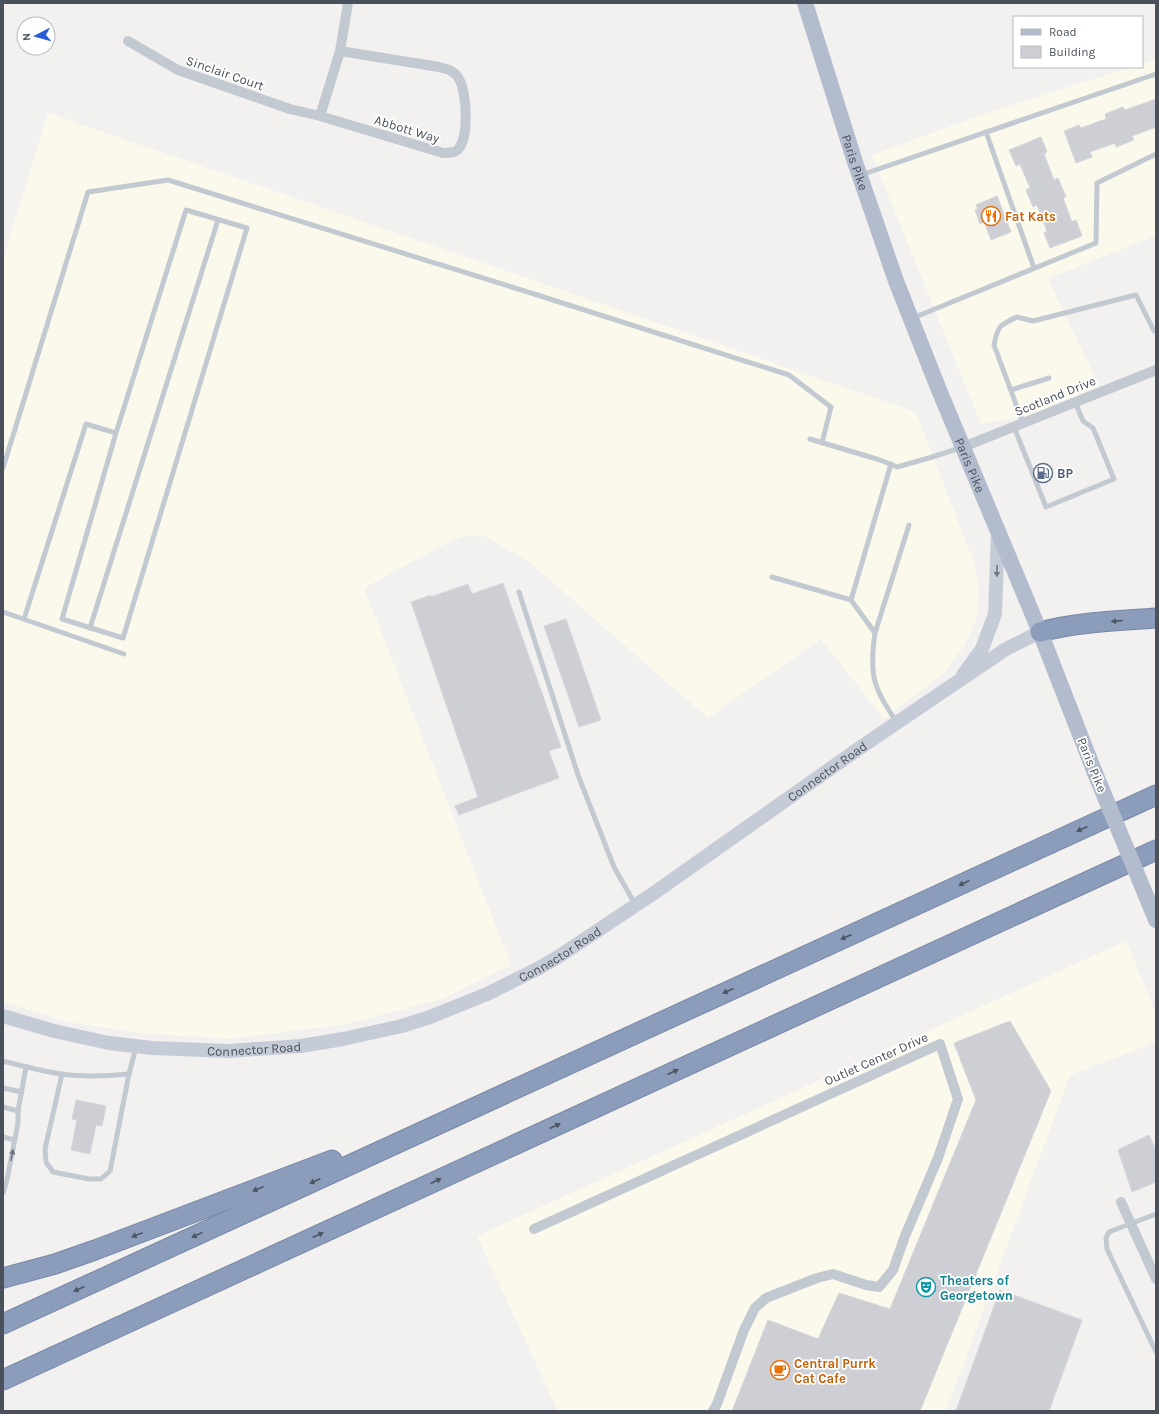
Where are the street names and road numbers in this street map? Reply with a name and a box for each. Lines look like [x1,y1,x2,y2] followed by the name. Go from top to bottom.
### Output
[184,53,266,93] street label: Sinclair Court
[373,112,441,146] street label: Abbott Way
[839,132,872,192] street label: Paris Pike
[1012,373,1098,419] street label: Scotland Drive
[952,435,989,495] street label: Paris Pike
[1074,735,1110,795] street label: Paris Pike
[784,738,870,804] street label: Connector Road
[516,923,604,985] street label: Connector Road
[822,1029,930,1089] street label: Outlet Center Drive
[207,1039,302,1059] street label: Connector Road

